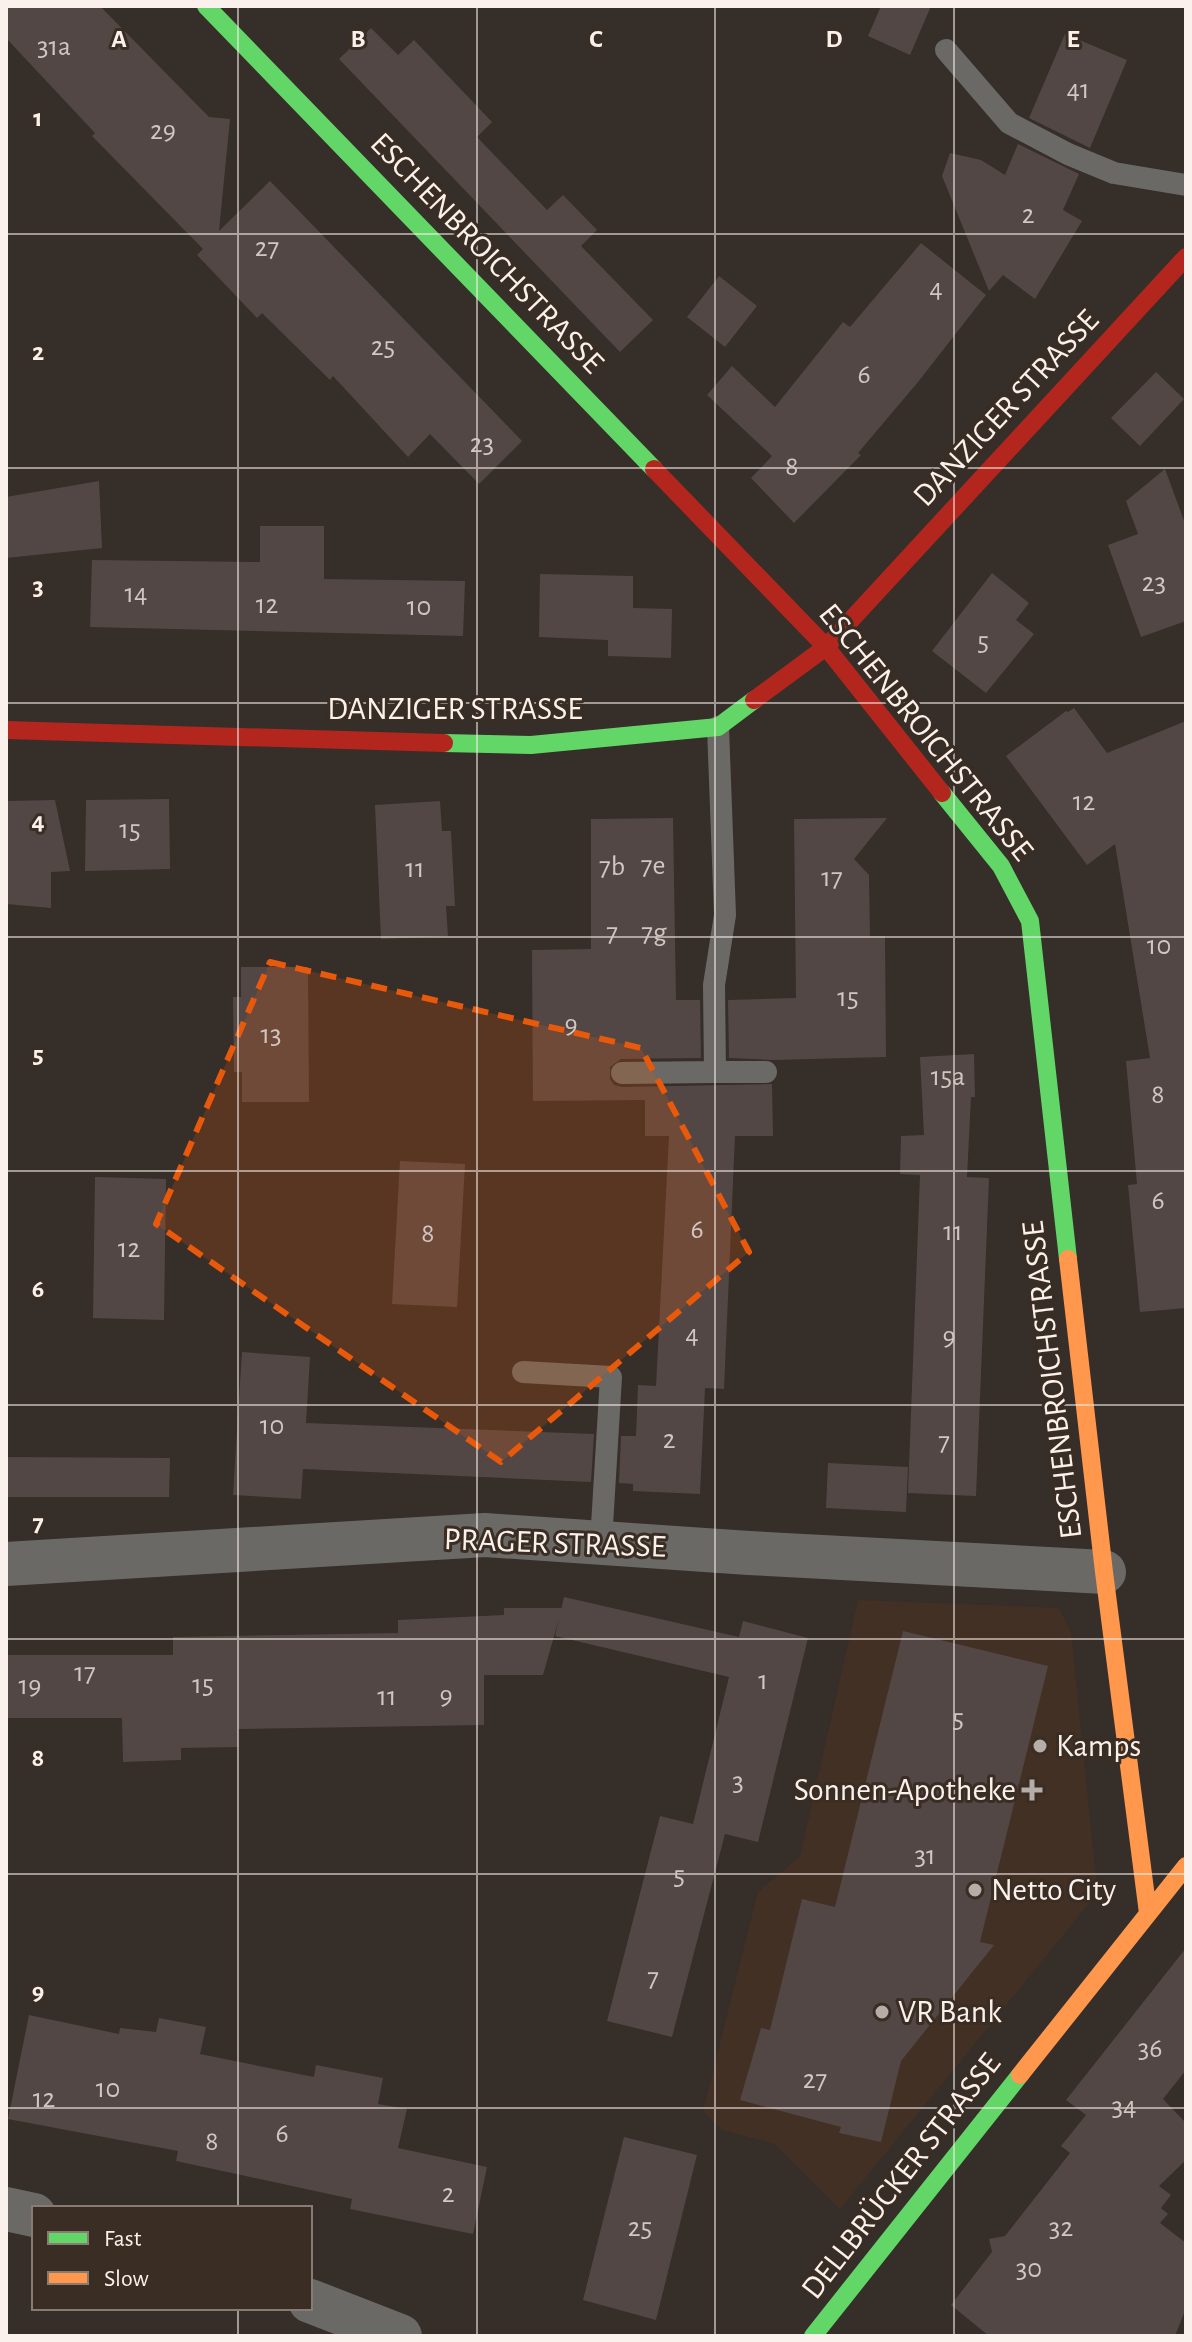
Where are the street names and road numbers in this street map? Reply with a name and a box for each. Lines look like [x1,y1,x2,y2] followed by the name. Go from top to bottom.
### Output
[364,127,610,379] street label: ESCHENBROICHSTRASSE
[907,304,1105,512] street label: DANZIGER STRASSE
[813,598,1039,866] street label: ESCHENBROICHSTRASSE
[327,693,583,725] street label: DANZIGER STRASSE
[1017,1219,1087,1541] street label: ESCHENBROICHSTRASSE
[443,1523,667,1563] street label: PRAGER STRASSE
[795,2047,1007,2305] street label: DELLBRÜCKER STRASSE

